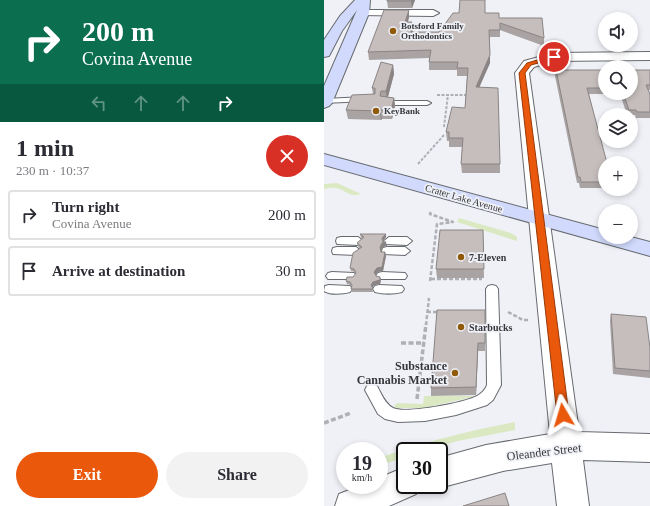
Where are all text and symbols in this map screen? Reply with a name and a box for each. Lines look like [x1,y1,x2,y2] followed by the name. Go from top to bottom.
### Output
[598,12,638,244] map controls
[598,12,638,52] button: sound
[16,16,68,68] icon: right
[82,16,154,47] text: 200 m
[401,21,464,41] place label: Botsford Family Orthodontics
[388,26,398,36] marker: Botsford Family Orthodontics
[537,40,571,74] pin
[543,46,565,68] icon: arrive
[82,49,192,69] text: Covina Avenue
[598,60,638,100] button: search
[88,92,110,114] icon: left
[130,92,152,114] icon: ahead
[172,92,194,114] icon: ahead
[214,92,236,114] icon: right
[371,106,381,116] marker: KeyBank
[384,106,420,116] place label: KeyBank
[598,108,638,148] button: layers
[16,135,74,161] text: 1 min
[266,135,308,177] button: close
[598,156,638,196] button: +
[16,163,89,178] text: 230 m · 10:37
[424,182,504,215] street label: Crater Lake Avenue
[52,199,119,215] text: Turn right
[18,204,40,226] icon: right
[598,204,638,244] button: −
[268,207,306,223] text: 200 m
[52,216,132,231] text: Covina Avenue
[456,252,466,262] marker: 7-Eleven
[469,252,507,263] place label: 7-Eleven
[18,260,40,282] icon: arrive
[52,263,185,279] text: Arrive at destination
[276,263,306,279] text: 30 m
[456,322,466,332] marker: Starbucks
[469,322,512,333] place label: Starbucks
[357,359,448,387] place label: Substance Cannabis Market
[450,368,460,378] marker: Substance Cannabis Market
[542,394,584,436] position arrow
[506,440,583,464] street label: Oleander Street
[396,442,448,494] speed limit sign: 30
[16,452,158,498] button: Exit
[166,452,308,498] button: Share
[352,452,372,474] text: 19
[352,472,372,483] text: km/h

